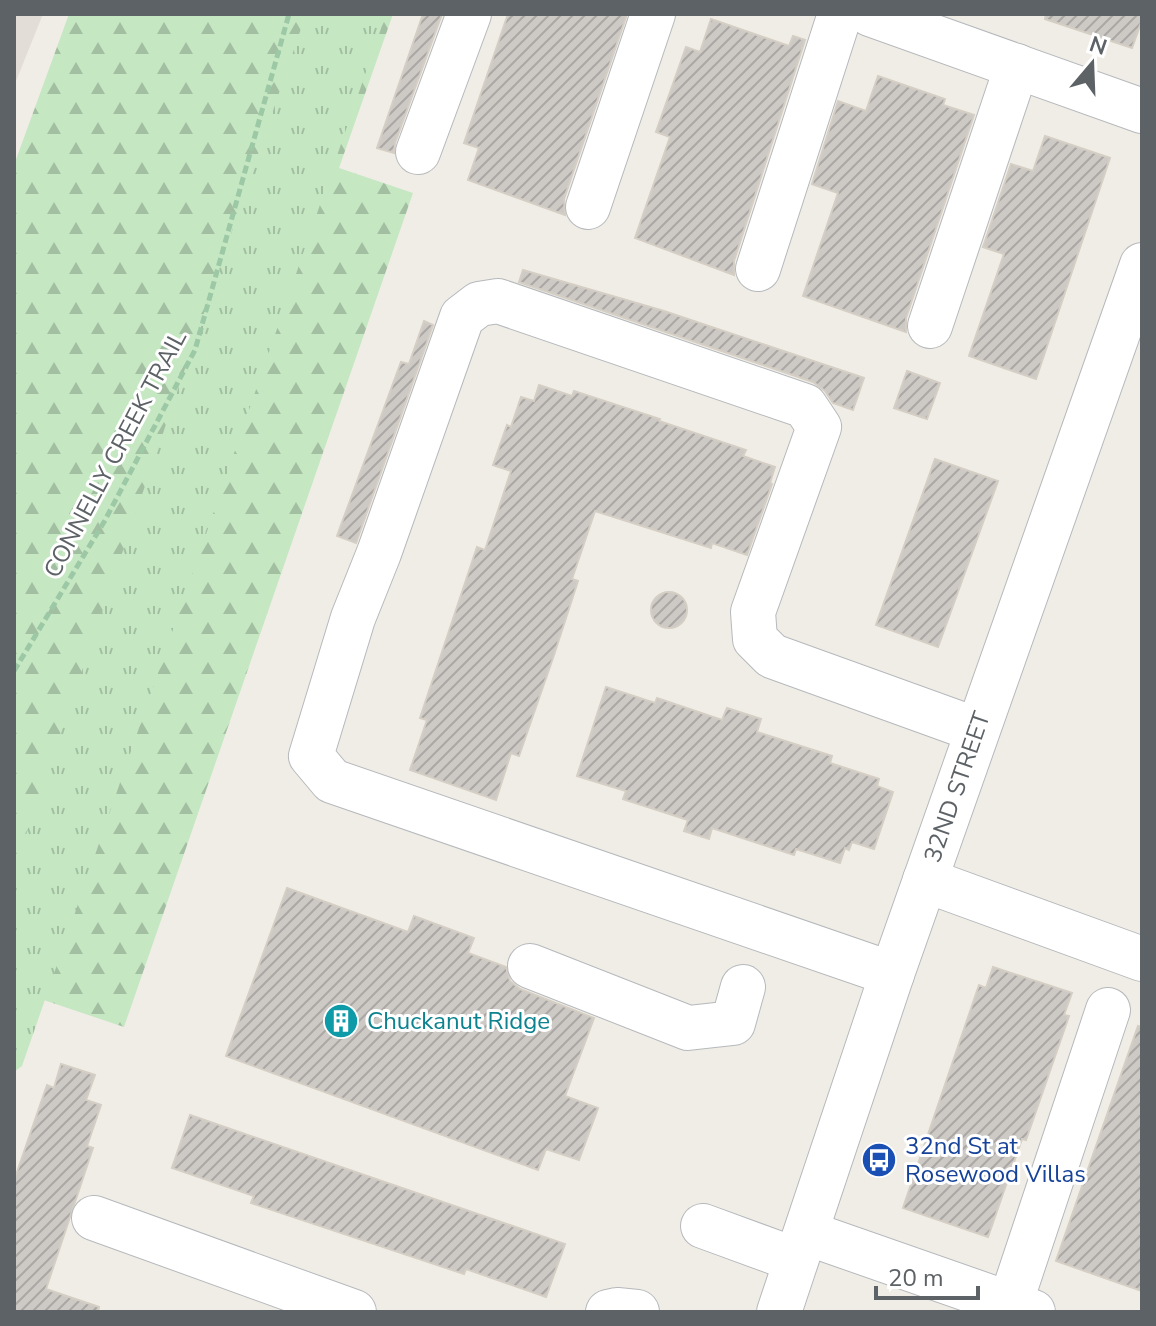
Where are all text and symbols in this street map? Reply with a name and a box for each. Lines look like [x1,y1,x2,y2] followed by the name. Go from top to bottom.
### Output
[1052,24,1132,104] north arrow
[1086,29,1111,63] text: N
[36,325,194,583] street label: CONNELLY CREEK TRAIL
[916,707,998,867] street label: 32ND STREET
[322,1002,360,1040] building icon: Chuckanut Ridge
[367,1005,550,1037] place label: Chuckanut Ridge
[905,1130,1086,1190] place label: 32nd St at Rosewood Villas
[860,1141,898,1179] bus stop icon: 32nd St at Rosewood Villas
[876,1250,978,1300] scale bar
[888,1262,944,1294] text: 20 m

